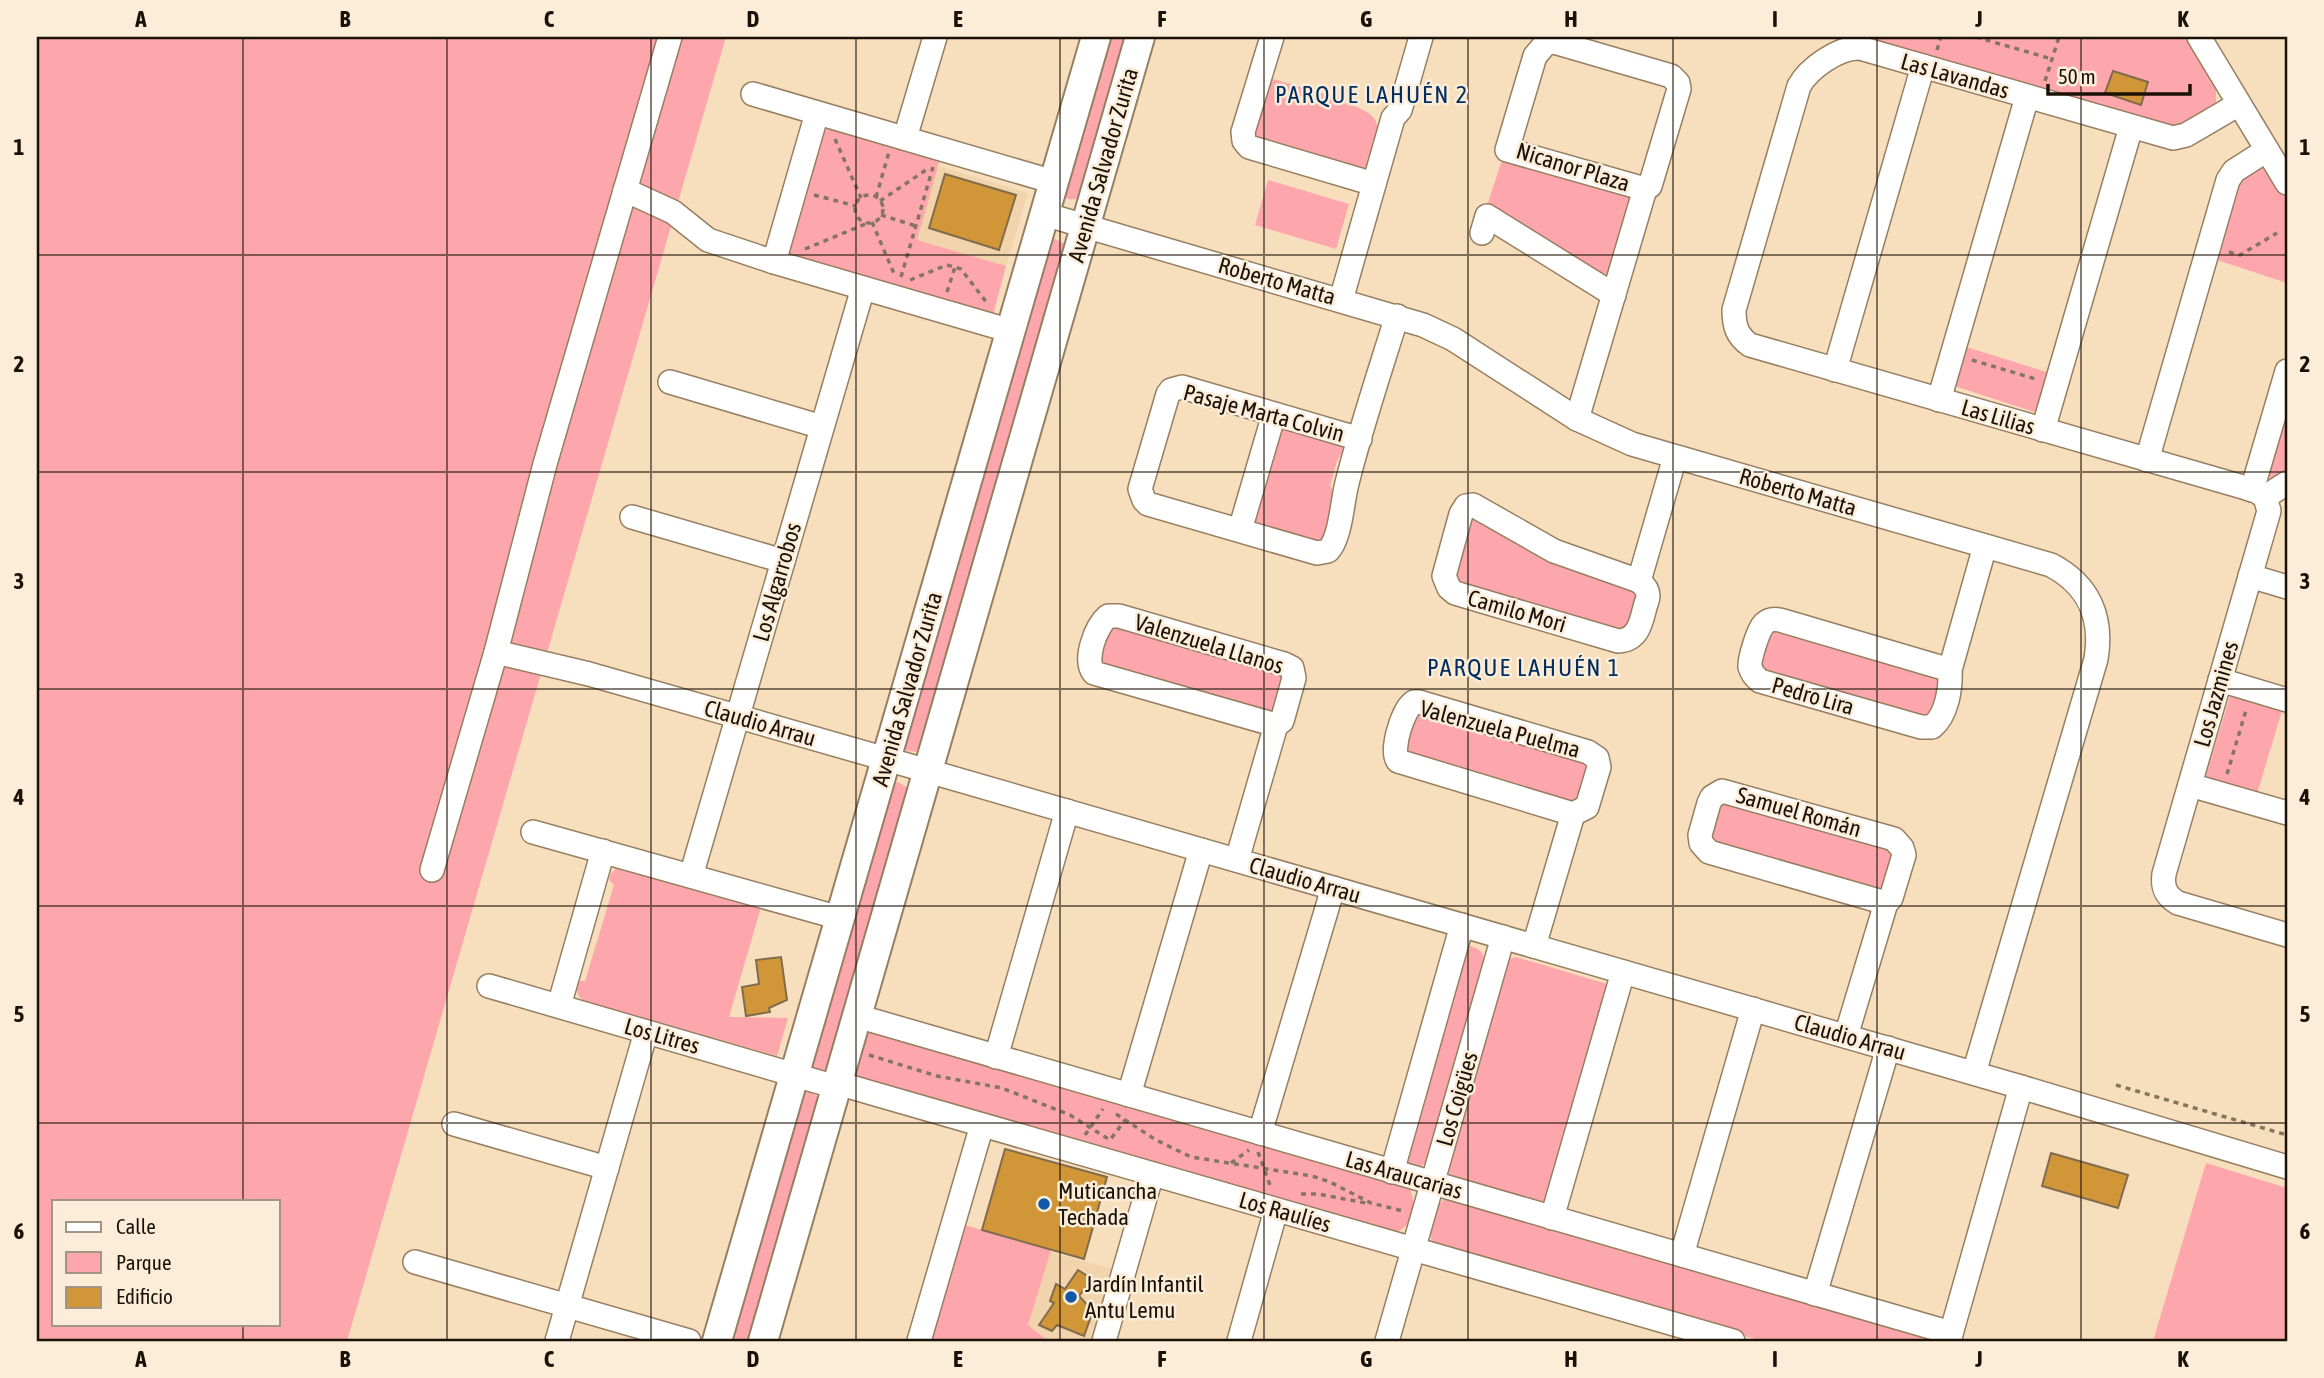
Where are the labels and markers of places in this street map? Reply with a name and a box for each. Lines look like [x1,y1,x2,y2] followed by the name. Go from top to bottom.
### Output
[1058,1178,1157,1230] place label: Muticancha Techada
[1036,1196,1052,1212] marker: Muticancha Techada
[1085,1271,1204,1323] place label: Jardín Infantil Antu Lemu
[1063,1289,1079,1305] marker: Jardín Infantil Antu Lemu

